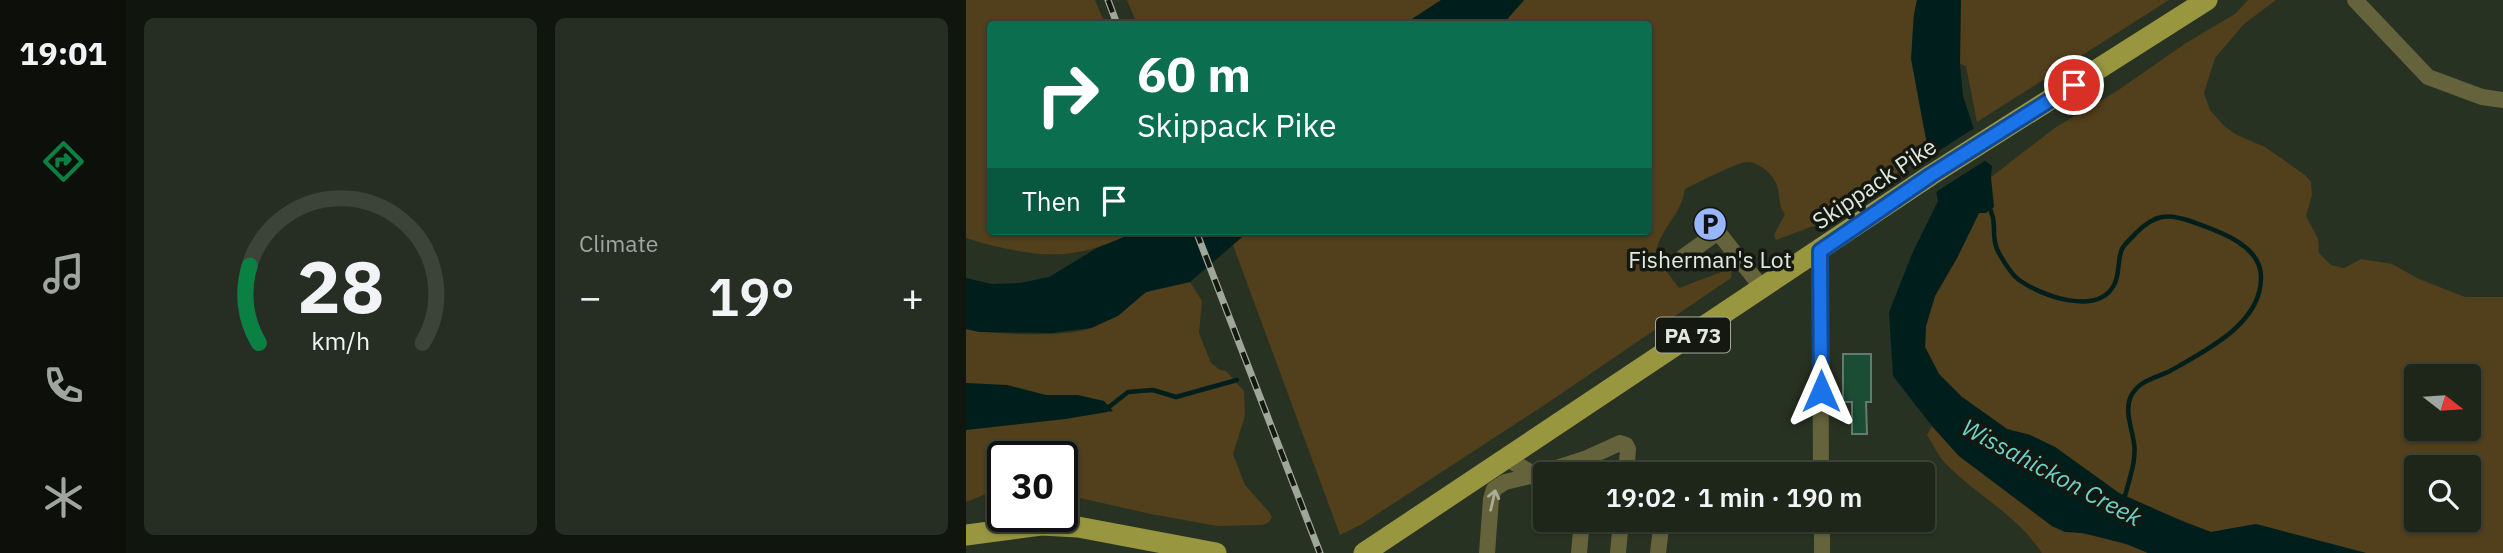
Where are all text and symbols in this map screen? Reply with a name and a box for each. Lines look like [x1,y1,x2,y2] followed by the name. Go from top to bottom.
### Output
[19,32,107,74] text: 19:01
[1137,42,1251,105] text: 60 m
[1022,49,1113,140] icon: right
[2044,55,2104,115] pin
[2055,66,2093,104] icon: arrive
[1137,104,1336,146] text: Skippack Pike
[1806,130,1942,236] street label: Skippack Pike
[39,137,88,186] icon: directions
[1095,182,1133,220] icon: arrive
[1022,184,1081,218] text: Then
[1691,205,1729,243] parking icon: Fisherman's Lot
[579,228,658,258] text: Climate
[297,238,384,333] text: 28
[1628,244,1792,274] place label: Fisherman's Lot
[39,249,88,298] icon: music
[708,263,795,330] text: 19°
[579,272,602,321] text: −
[901,272,924,321] text: +
[1656,318,1730,352] road number: PA 73
[311,323,370,356] text: km/h
[1784,354,1858,428] position arrow
[39,361,88,410] icon: phone
[2404,364,2482,441] north arrow
[2404,364,2481,532] map controls
[1956,411,2148,533] water label: Wissahickon Creek
[987,441,1078,532] speed limit sign: 30
[2404,455,2481,532] button: search
[39,473,88,522] icon: climate
[1606,480,1862,514] text: 19:02 · 1 min · 190 m
[1487,489,1500,511] one-way arrow

